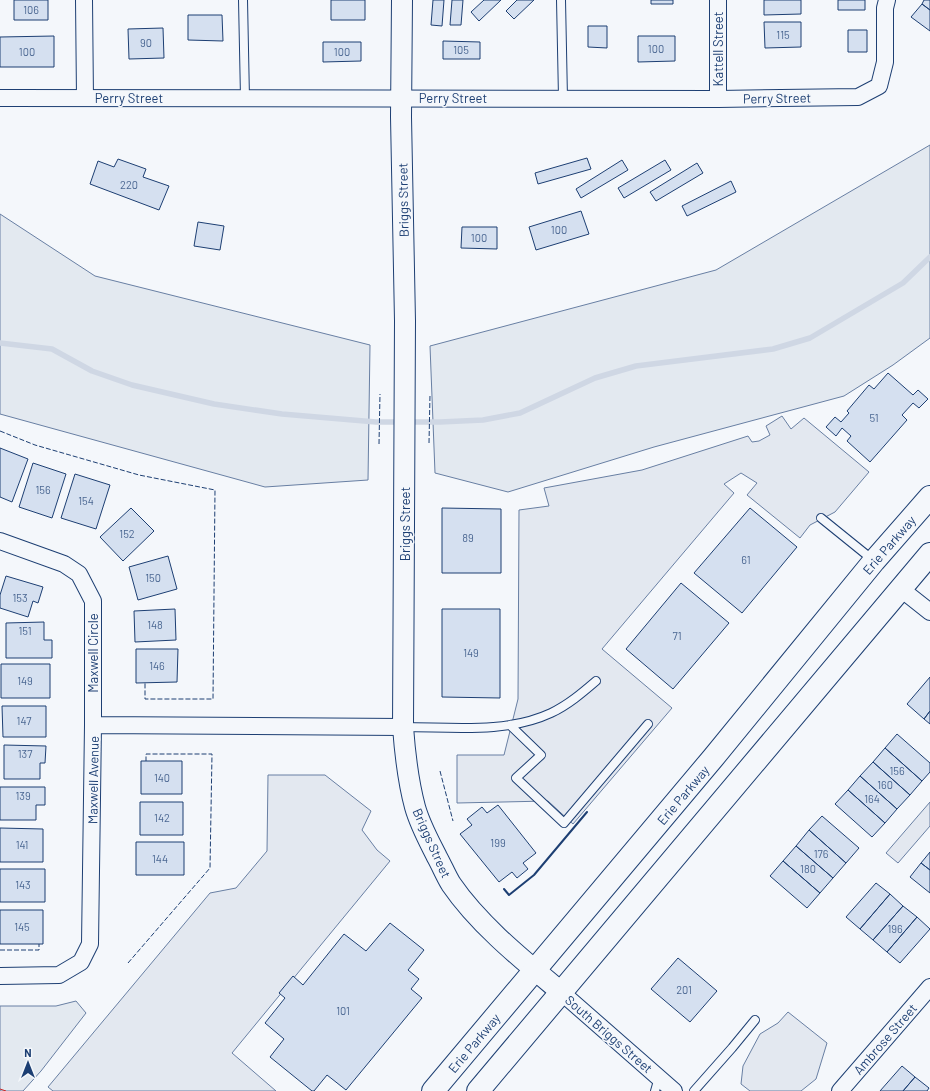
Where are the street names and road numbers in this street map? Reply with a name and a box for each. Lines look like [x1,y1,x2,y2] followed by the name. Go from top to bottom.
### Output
[710,12,726,86] street label: Kattell Street
[743,89,811,107] street label: Perry Street
[95,90,163,106] street label: Perry Street
[419,90,487,106] street label: Perry Street
[394,163,412,237] street label: Briggs Street
[397,487,413,561] street label: Briggs Street
[859,512,919,578] street label: Erie Parkway
[85,613,101,693] street label: Maxwell Circle
[84,736,102,824] street label: Maxwell Avenue
[653,762,713,828] street label: Erie Parkway
[410,806,454,880] street label: Briggs Street
[562,992,656,1076] street label: South Briggs Street
[850,1000,920,1078] street label: Ambrose Street
[444,1010,504,1076] street label: Erie Parkway

